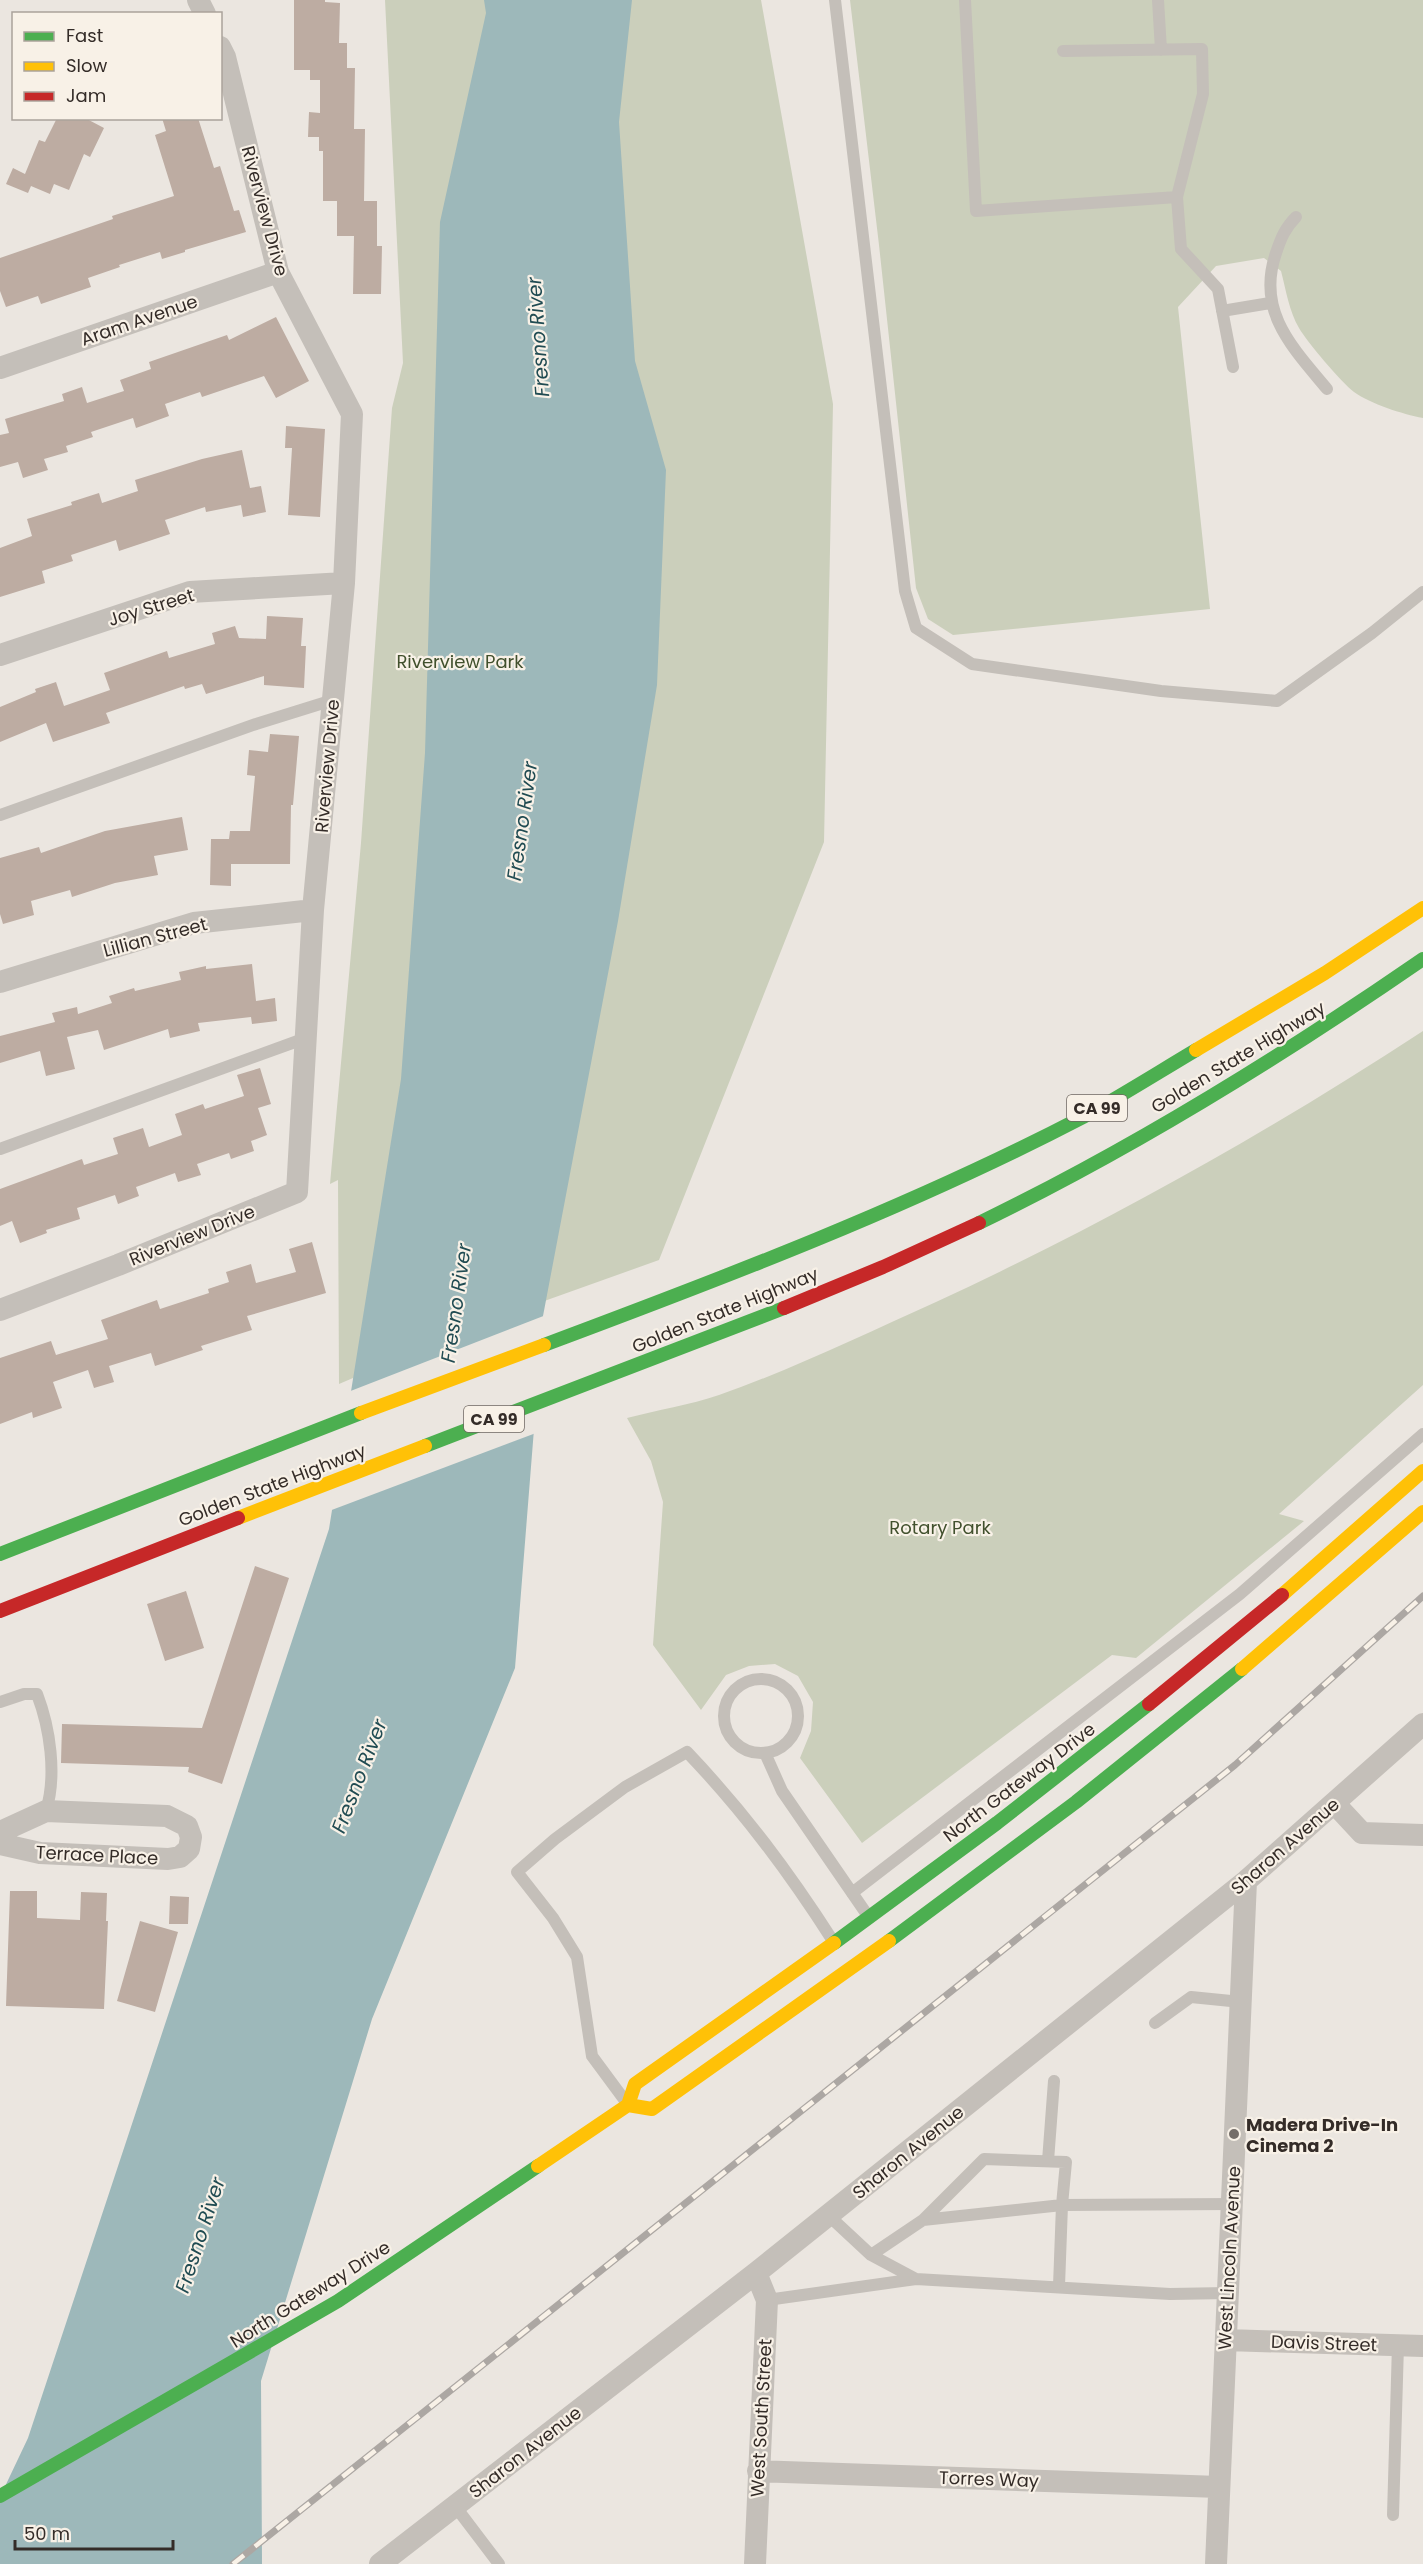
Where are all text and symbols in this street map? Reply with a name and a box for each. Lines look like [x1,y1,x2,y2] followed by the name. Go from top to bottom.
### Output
[12,12,222,120] legend
[66,23,103,48] text: Fast
[66,53,108,78] text: Slow
[66,83,106,108] text: Jam
[236,143,294,279] street label: Riverview Drive
[520,276,556,398] water label: Fresno River
[77,288,201,352] street label: Aram Avenue
[105,582,197,632] street label: Joy Street
[396,649,524,674] park label: Riverview Park
[309,698,345,834] street label: Riverview Drive
[500,759,544,882] water label: Fresno River
[100,911,210,963] street label: Lillian Street
[1146,995,1330,1119] street label: Golden State Highway
[1067,1095,1127,1121] road number: CA 99
[125,1198,259,1272] street label: Riverview Drive
[434,1241,478,1364] water label: Fresno River
[628,1261,822,1359] street label: Golden State Highway
[464,1406,524,1432] road number: CA 99
[175,1438,369,1532] street label: Golden State Highway
[889,1515,991,1540] park label: Rotary Park
[324,1714,394,1837] water label: Fresno River
[938,1716,1100,1848] street label: North Gateway Drive
[1225,1792,1345,1900] street label: Sharon Avenue
[35,1839,159,1871] street label: Terrace Place
[847,2099,969,2205] street label: Sharon Avenue
[1246,2112,1398,2158] place label: Madera Drive-In Cinema 2
[1227,2127,1241,2141] marker: Madera Drive-In Cinema 2
[1212,2165,1246,2351] street label: West Lincoln Avenue
[168,2173,232,2296] water label: Fresno River
[225,2234,395,2354] street label: North Gateway Drive
[1270,2329,1378,2357] street label: Davis Street
[744,2338,778,2498] street label: West South Street
[464,2400,586,2504] street label: Sharon Avenue
[939,2465,1039,2493] street label: Torres Way
[15,2513,172,2551] scale bar
[24,2521,70,2546] text: 50 m

